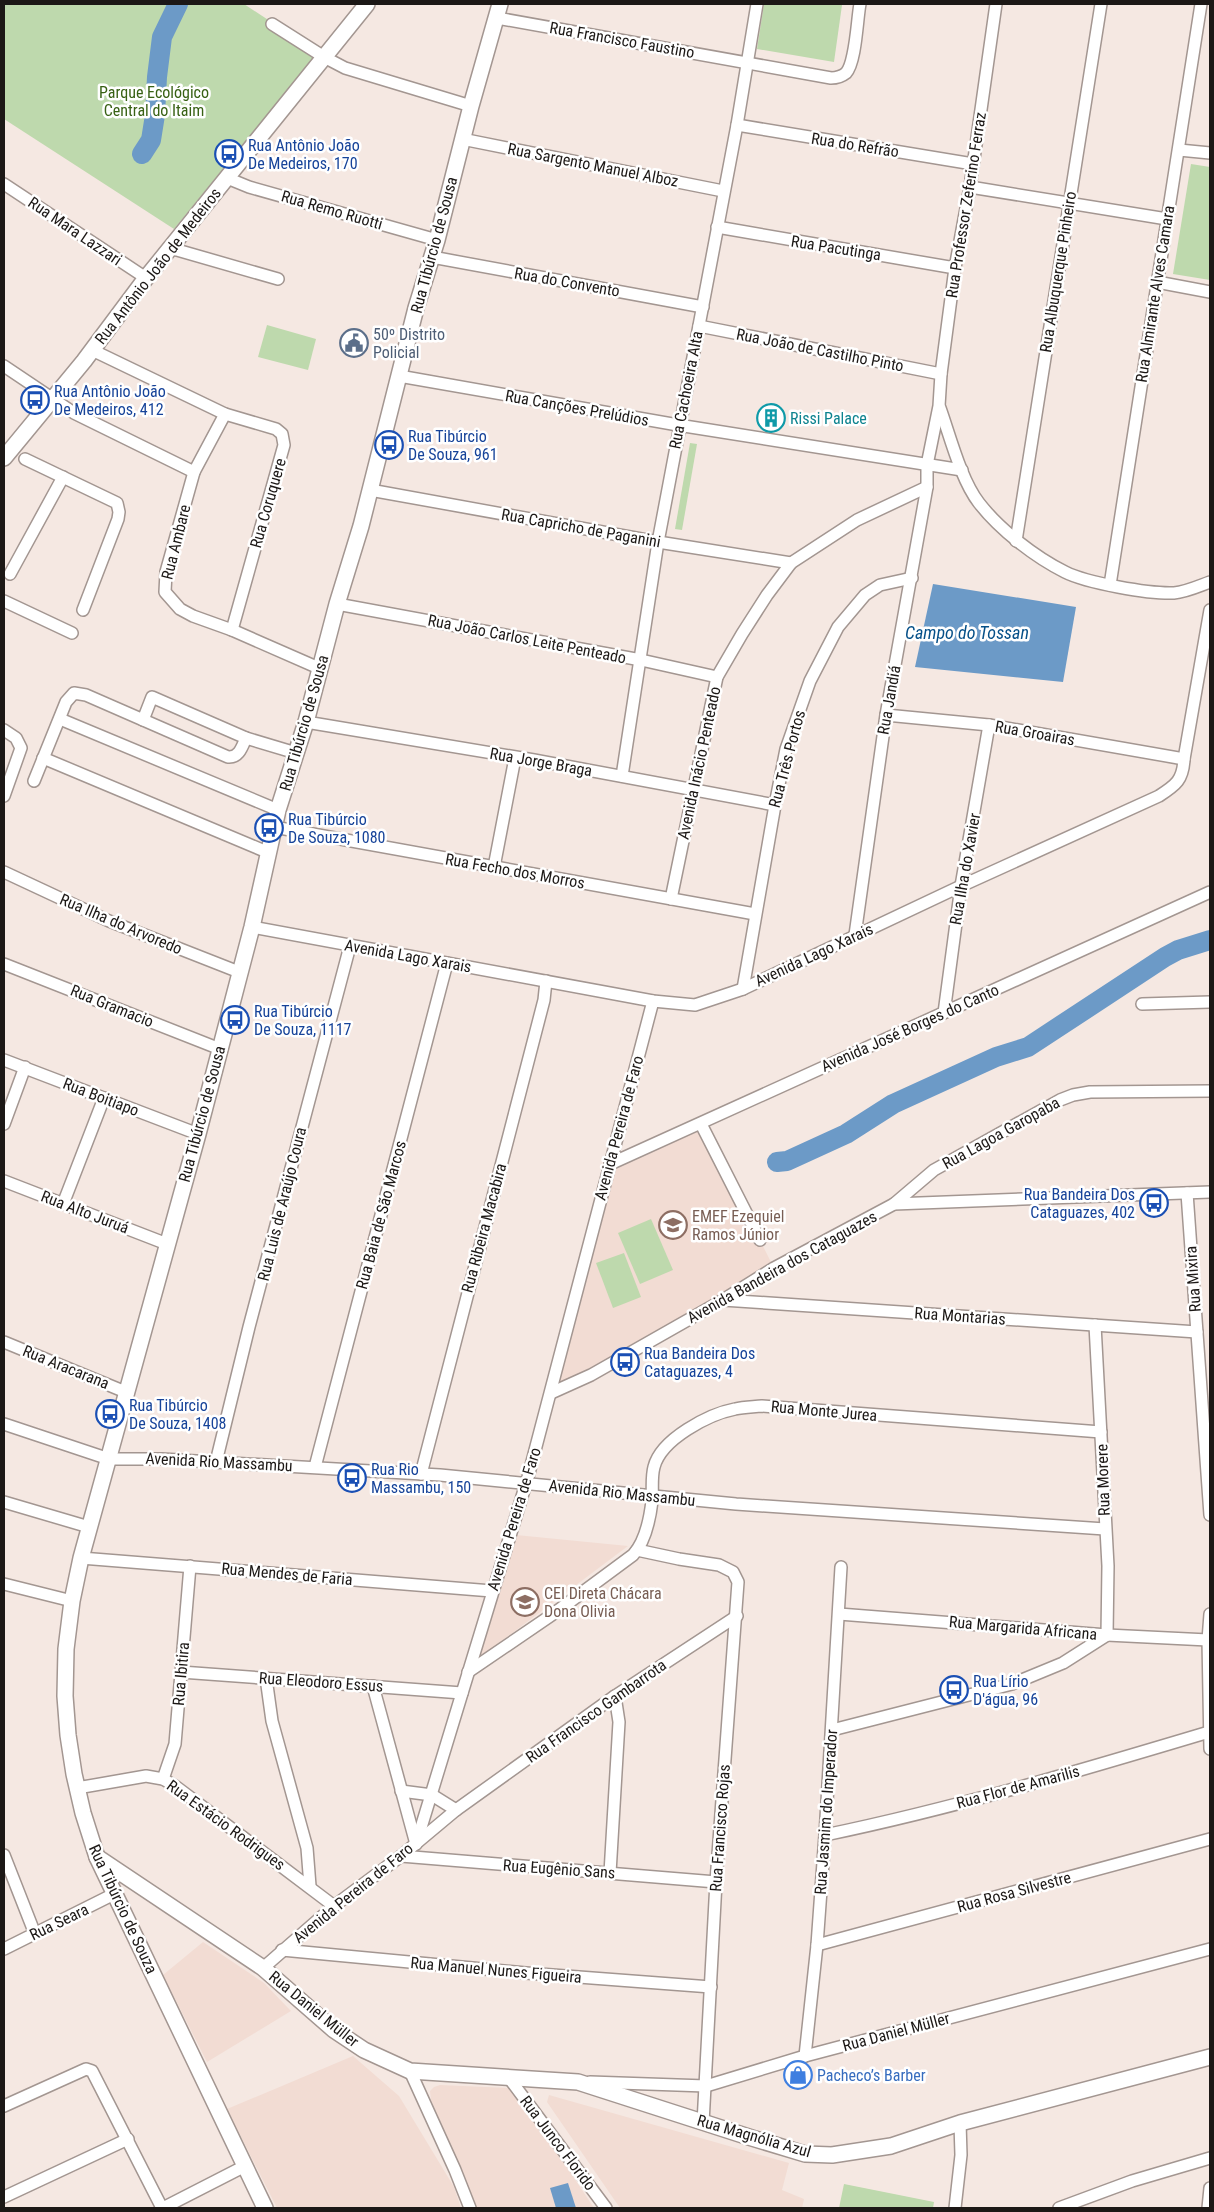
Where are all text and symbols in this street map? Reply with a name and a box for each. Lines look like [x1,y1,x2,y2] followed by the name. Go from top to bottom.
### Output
[548,18,696,62] street label: Rua Francisco Faustino
[99,83,209,120] park label: Parque Ecológico Central do Itaim
[942,111,990,299] street label: Rua Professor Zeferino Ferraz
[810,129,900,161] street label: Rua do Refrão
[248,136,360,173] place label: Rua Antônio João De Medeiros, 170
[214,139,244,169] bus stop icon: Rua Antônio João De Medeiros, 170
[506,139,680,191] street label: Rua Sargento Manuel Alboz
[407,175,461,315] street label: Rua Tibúrcio de Sousa
[91,184,225,348] street label: Rua Antônio João de Medeiros
[279,186,385,234] street label: Rua Remo Ruotti
[1036,190,1080,354] street label: Rua Albuquerque Pinheiro
[25,193,125,269] street label: Rua Mara Lazzari
[1132,204,1178,384] street label: Rua Almirante Alves Camara
[790,232,882,264] street label: Rua Pacutinga
[513,263,621,301] street label: Rua do Convento
[735,324,905,376] street label: Rua João de Castilho Pinto
[373,325,445,362] place label: 50º Distrito Policial
[339,328,369,358] public building icon: 50º Distrito Policial
[665,329,707,451] street label: Rua Cachoeira Alta
[54,382,166,419] place label: Rua Antônio João De Medeiros, 412
[20,385,50,415] bus stop icon: Rua Antônio João De Medeiros, 412
[504,386,650,430] street label: Rua Canções Prelúdios
[756,403,786,433] building icon: Rissi Palace
[790,409,867,428] place label: Rissi Palace
[408,427,498,464] place label: Rua Tibúrcio De Souza, 961
[374,430,404,460] bus stop icon: Rua Tibúrcio De Souza, 961
[246,456,290,550] street label: Rua Coruquere
[158,503,194,581] street label: Rua Ambare
[500,505,662,551] street label: Rua Capricho de Paganini
[426,610,628,668] street label: Rua João Carlos Leite Penteado
[905,622,1029,643] water label: Campo do Tossan
[276,653,332,793] street label: Rua Tibúrcio de Sousa
[874,664,904,736] street label: Rua Jandiá
[674,685,724,841] street label: Avenida Inácio Penteado
[765,708,809,810] street label: Rua Três Portos
[994,717,1076,749] street label: Rua Groairas
[488,744,594,780] street label: Rua Jorge Braga
[288,810,385,847] place label: Rua Tibúrcio De Souza, 1080
[946,811,984,926] street label: Rua Ilha do Xavier
[254,813,284,843] bus stop icon: Rua Tibúrcio De Souza, 1080
[444,849,586,893] street label: Rua Fecho dos Morros
[57,890,185,958] street label: Rua Ilha do Arvoredo
[752,919,876,991] street label: Avenida Lago Xarais
[343,936,473,976] street label: Avenida Lago Xarais
[818,980,1002,1076] street label: Avenida José Borges do Canto
[68,981,156,1031] street label: Rua Gramacio
[254,1002,352,1039] place label: Rua Tibúrcio De Souza, 1117
[220,1005,250,1035] bus stop icon: Rua Tibúrcio De Souza, 1117
[175,1044,229,1184] street label: Rua Tibúrcio de Sousa
[591,1054,647,1202] street label: Avenida Pereira de Faro
[60,1074,142,1120] street label: Rua Boitiapo
[939,1093,1063,1173] street label: Rua Lagoa Garopaba
[254,1125,310,1283] street label: Rua Luis de Araújo Coura
[352,1139,410,1291] street label: Rua Baia de São Marcos
[458,1161,510,1295] street label: Rua Ribeira Macabira
[1024,1185,1135,1222] place label: Rua Bandeira Dos Cataguazes, 402
[38,1187,132,1237] street label: Rua Alto Juruá
[1139,1188,1169,1218] bus stop icon: Rua Bandeira Dos Cataguazes, 402
[684,1207,880,1327] street label: Avenida Bandeira dos Cataguazes
[692,1207,784,1244] place label: EMEF Ezequiel Ramos Júnior
[658,1210,688,1240] school or university icon: EMEF Ezequiel Ramos Júnior
[1181,1245,1205,1313] street label: Rua Mixira
[914,1303,1006,1329] street label: Rua Montarias
[20,1341,112,1393] street label: Rua Aracarana
[644,1344,755,1381] place label: Rua Bandeira Dos Cataguazes, 4
[610,1347,640,1377] bus stop icon: Rua Bandeira Dos Cataguazes, 4
[129,1396,226,1433] place label: Rua Tibúrcio De Souza, 1408
[770,1397,878,1425] street label: Rua Monte Jurea
[95,1399,125,1429] bus stop icon: Rua Tibúrcio De Souza, 1408
[1092,1444,1114,1516] street label: Rua Morere
[483,1445,545,1593] street label: Avenida Pereira de Faro
[145,1449,293,1475] street label: Avenida Rio Massambu
[371,1460,471,1497] place label: Rua Rio Massambu, 150
[337,1463,367,1493] bus stop icon: Rua Rio Massambu, 150
[548,1476,696,1510] street label: Avenida Rio Massambu
[221,1559,353,1589] street label: Rua Mendes de Faria
[544,1584,662,1621] place label: CEI Direta Chácara Dona Olivia
[510,1587,540,1617] school or university icon: CEI Direta Chácara Dona Olivia
[948,1612,1098,1644] street label: Rua Margarida Africana
[169,1641,193,1707] street label: Rua Ibitira
[522,1655,670,1767] street label: Rua Francisco Gambarrota
[258,1668,384,1696] street label: Rua Eleodoro Essus
[973,1672,1038,1709] place label: Rua Lírio D'água, 96
[939,1675,969,1705] bus stop icon: Rua Lírio D'água, 96
[811,1728,841,1895] street label: Rua Jasmim do Imperador
[954,1761,1082,1813] street label: Rua Flor de Amarilis
[706,1764,734,1892] street label: Rua Francisco Rojas
[163,1776,289,1874] street label: Rua Estácio Rodrigues
[289,1839,417,1947] street label: Avenida Pereira de Faro
[85,1841,161,1977] street label: Rua Tibúrcio de Souza
[502,1856,616,1882] street label: Rua Eugênio Sans
[955,1868,1073,1916] street label: Rua Rosa Silvestre
[26,1900,92,1944] street label: Rua Seara
[410,1953,582,1987] street label: Rua Manuel Nunes Figueira
[265,1967,363,2051] street label: Rua Daniel Müller
[840,2009,952,2055] street label: Rua Daniel Müller
[783,2060,813,2090] shop icon: Pacheco’s Barber
[817,2066,926,2085] place label: Pacheco’s Barber
[516,2092,600,2194] street label: Rua Junco Florido
[695,2111,813,2161] street label: Rua Magnólia Azul

